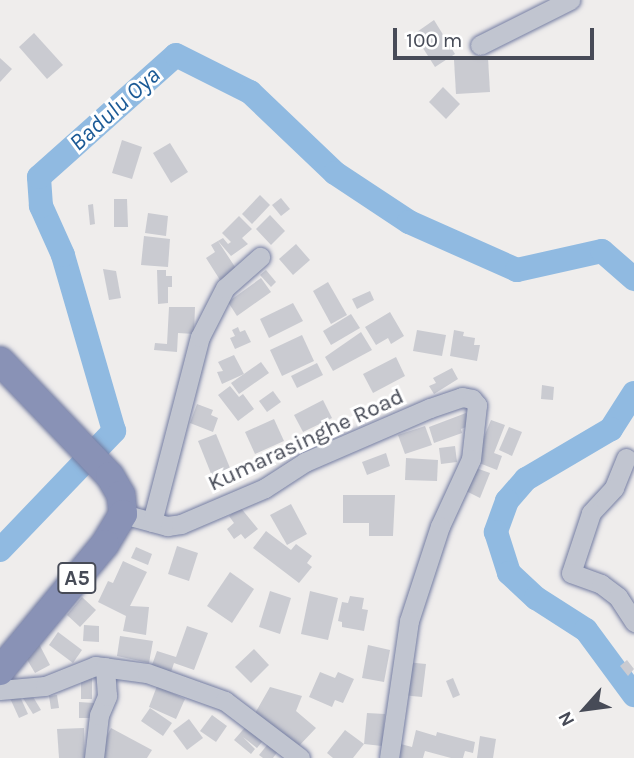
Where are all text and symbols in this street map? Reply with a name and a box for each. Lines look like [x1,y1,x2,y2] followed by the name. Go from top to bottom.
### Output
[396,14,597,58] scale bar
[406,28,463,52] text: 100 m
[64,61,166,157] water label: Badulu Oya
[204,382,408,498] street label: Kumarasinghe Road
[56,560,98,596] road number: A5
[550,674,620,744] north arrow
[554,708,579,730] text: N

